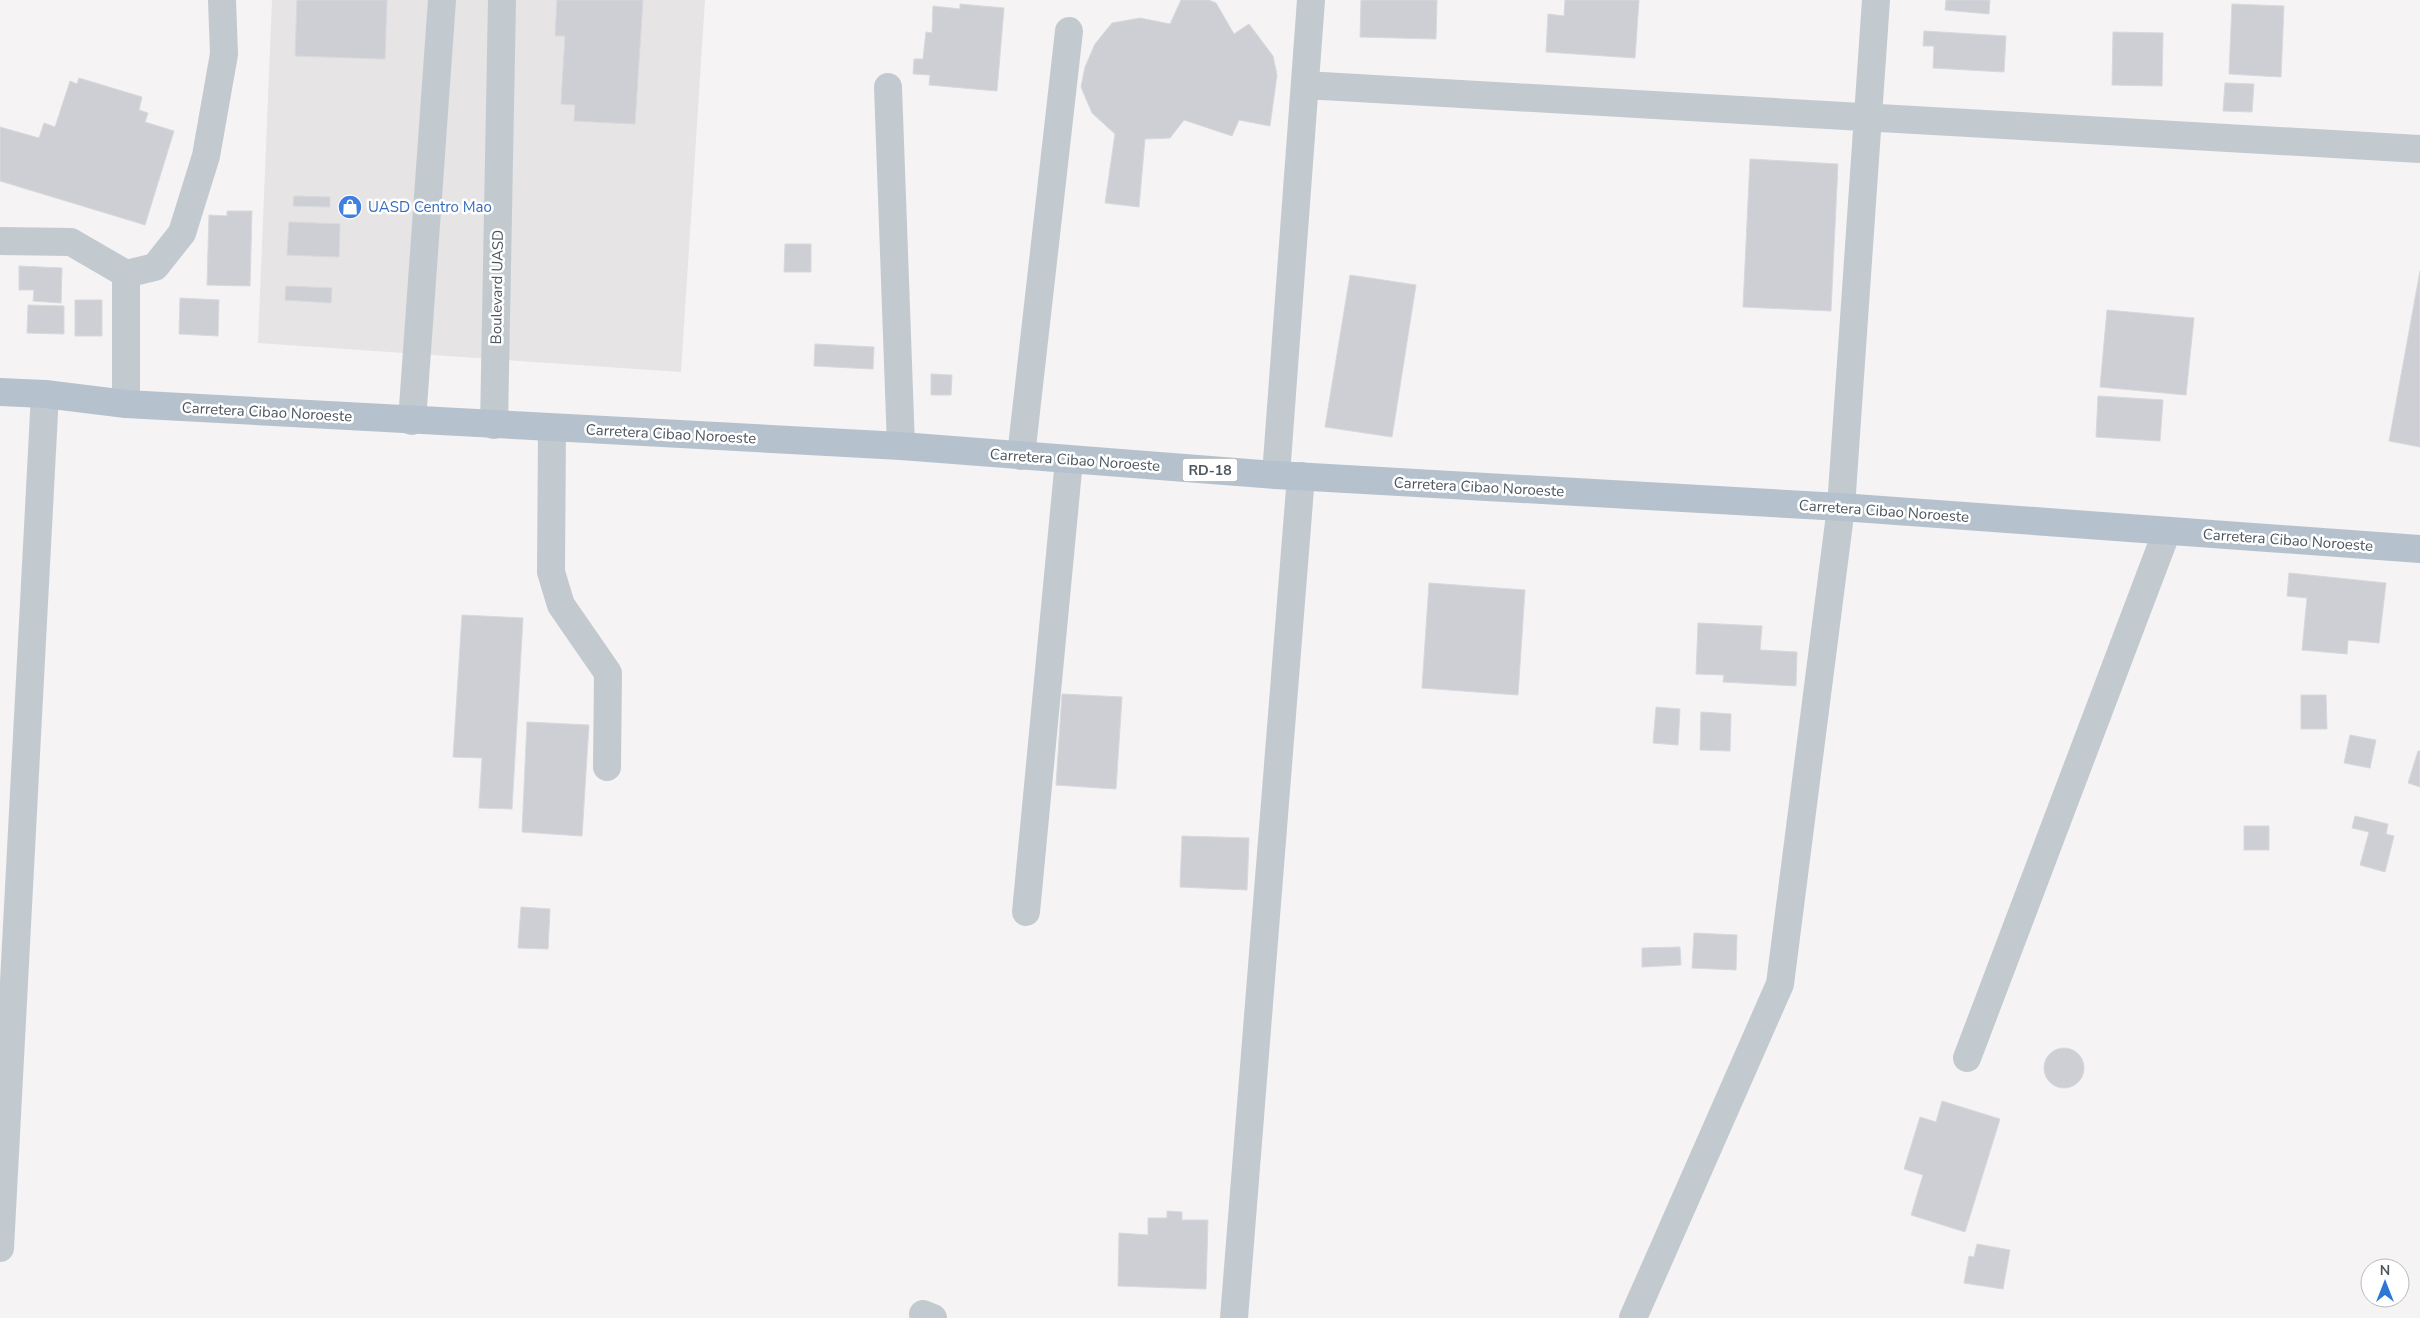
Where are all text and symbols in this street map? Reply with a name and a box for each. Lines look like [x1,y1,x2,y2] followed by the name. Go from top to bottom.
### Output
[337,194,363,220] shop icon: UASD Centro Mao
[368,197,492,217] place label: UASD Centro Mao
[486,230,508,344] street label: Boulevard UASD
[181,398,353,426] street label: Carretera Cibao Noroeste
[585,420,757,448] street label: Carretera Cibao Noroeste
[989,444,1161,476] street label: Carretera Cibao Noroeste
[1182,458,1238,482] road number: RD-18
[1393,473,1565,501] street label: Carretera Cibao Noroeste
[1798,495,1970,527] street label: Carretera Cibao Noroeste
[2202,524,2374,556] street label: Carretera Cibao Noroeste
[2360,1258,2410,1308] north arrow
[2380,1261,2390,1280] text: N

